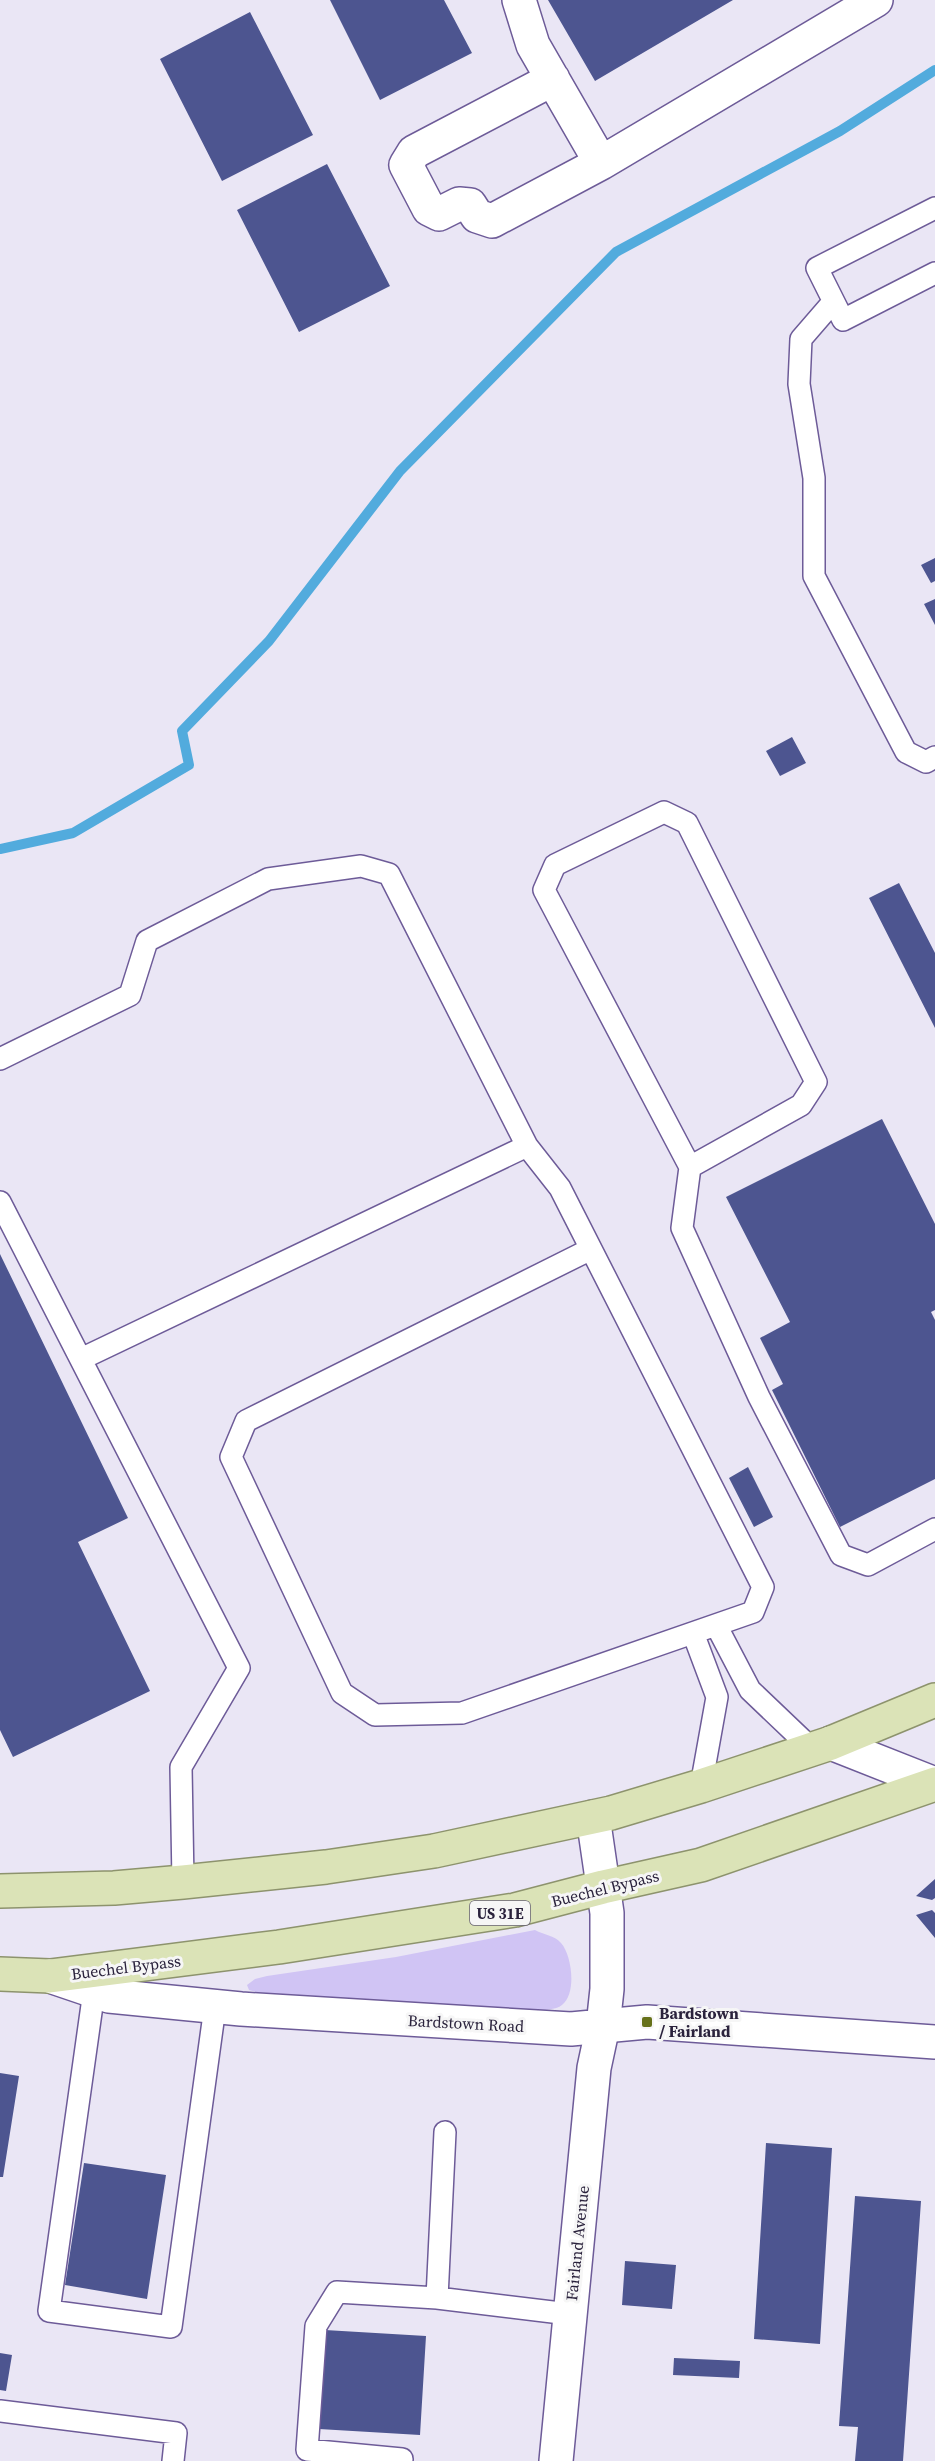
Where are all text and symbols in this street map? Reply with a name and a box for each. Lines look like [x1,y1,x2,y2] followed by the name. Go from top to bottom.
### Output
[549,1864,661,1912] street label: Buechel Bypass
[470,1901,530,1925] road number: US 31E
[70,1949,182,1985] street label: Buechel Bypass
[659,2002,739,2042] place label: Bardstown / Fairland
[407,2009,525,2037] street label: Bardstown Road
[640,2015,654,2029] marker: Bardstown / Fairland
[560,2184,594,2302] street label: Fairland Avenue

